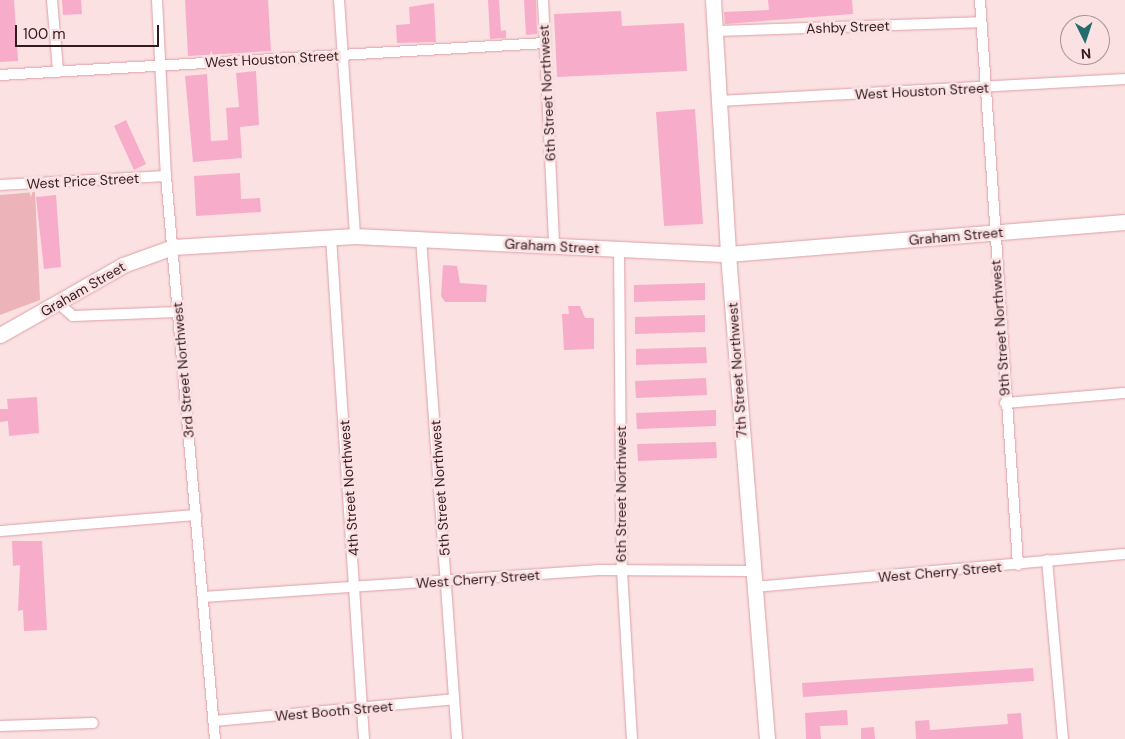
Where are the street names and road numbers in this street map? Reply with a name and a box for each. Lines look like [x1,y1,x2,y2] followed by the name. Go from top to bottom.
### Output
[806,17,890,37] street label: Ashby Street
[535,24,559,162] street label: 6th Street Northwest
[204,47,340,71] street label: West Houston Street
[854,79,990,103] street label: West Houston Street
[26,170,140,192] street label: West Price Street
[908,223,1004,249] street label: Graham Street
[504,235,600,257] street label: Graham Street
[38,258,128,320] street label: Graham Street
[987,259,1013,397] street label: 9th Street Northwest
[169,301,197,439] street label: 3rd Street Northwest
[724,302,750,438] street label: 7th Street Northwest
[336,419,362,557] street label: 4th Street Northwest
[427,419,453,557] street label: 5th Street Northwest
[613,426,629,562] street label: 6th Street Northwest
[877,558,1003,586] street label: West Cherry Street
[415,566,541,592] street label: West Cherry Street
[274,697,394,725] street label: West Booth Street

